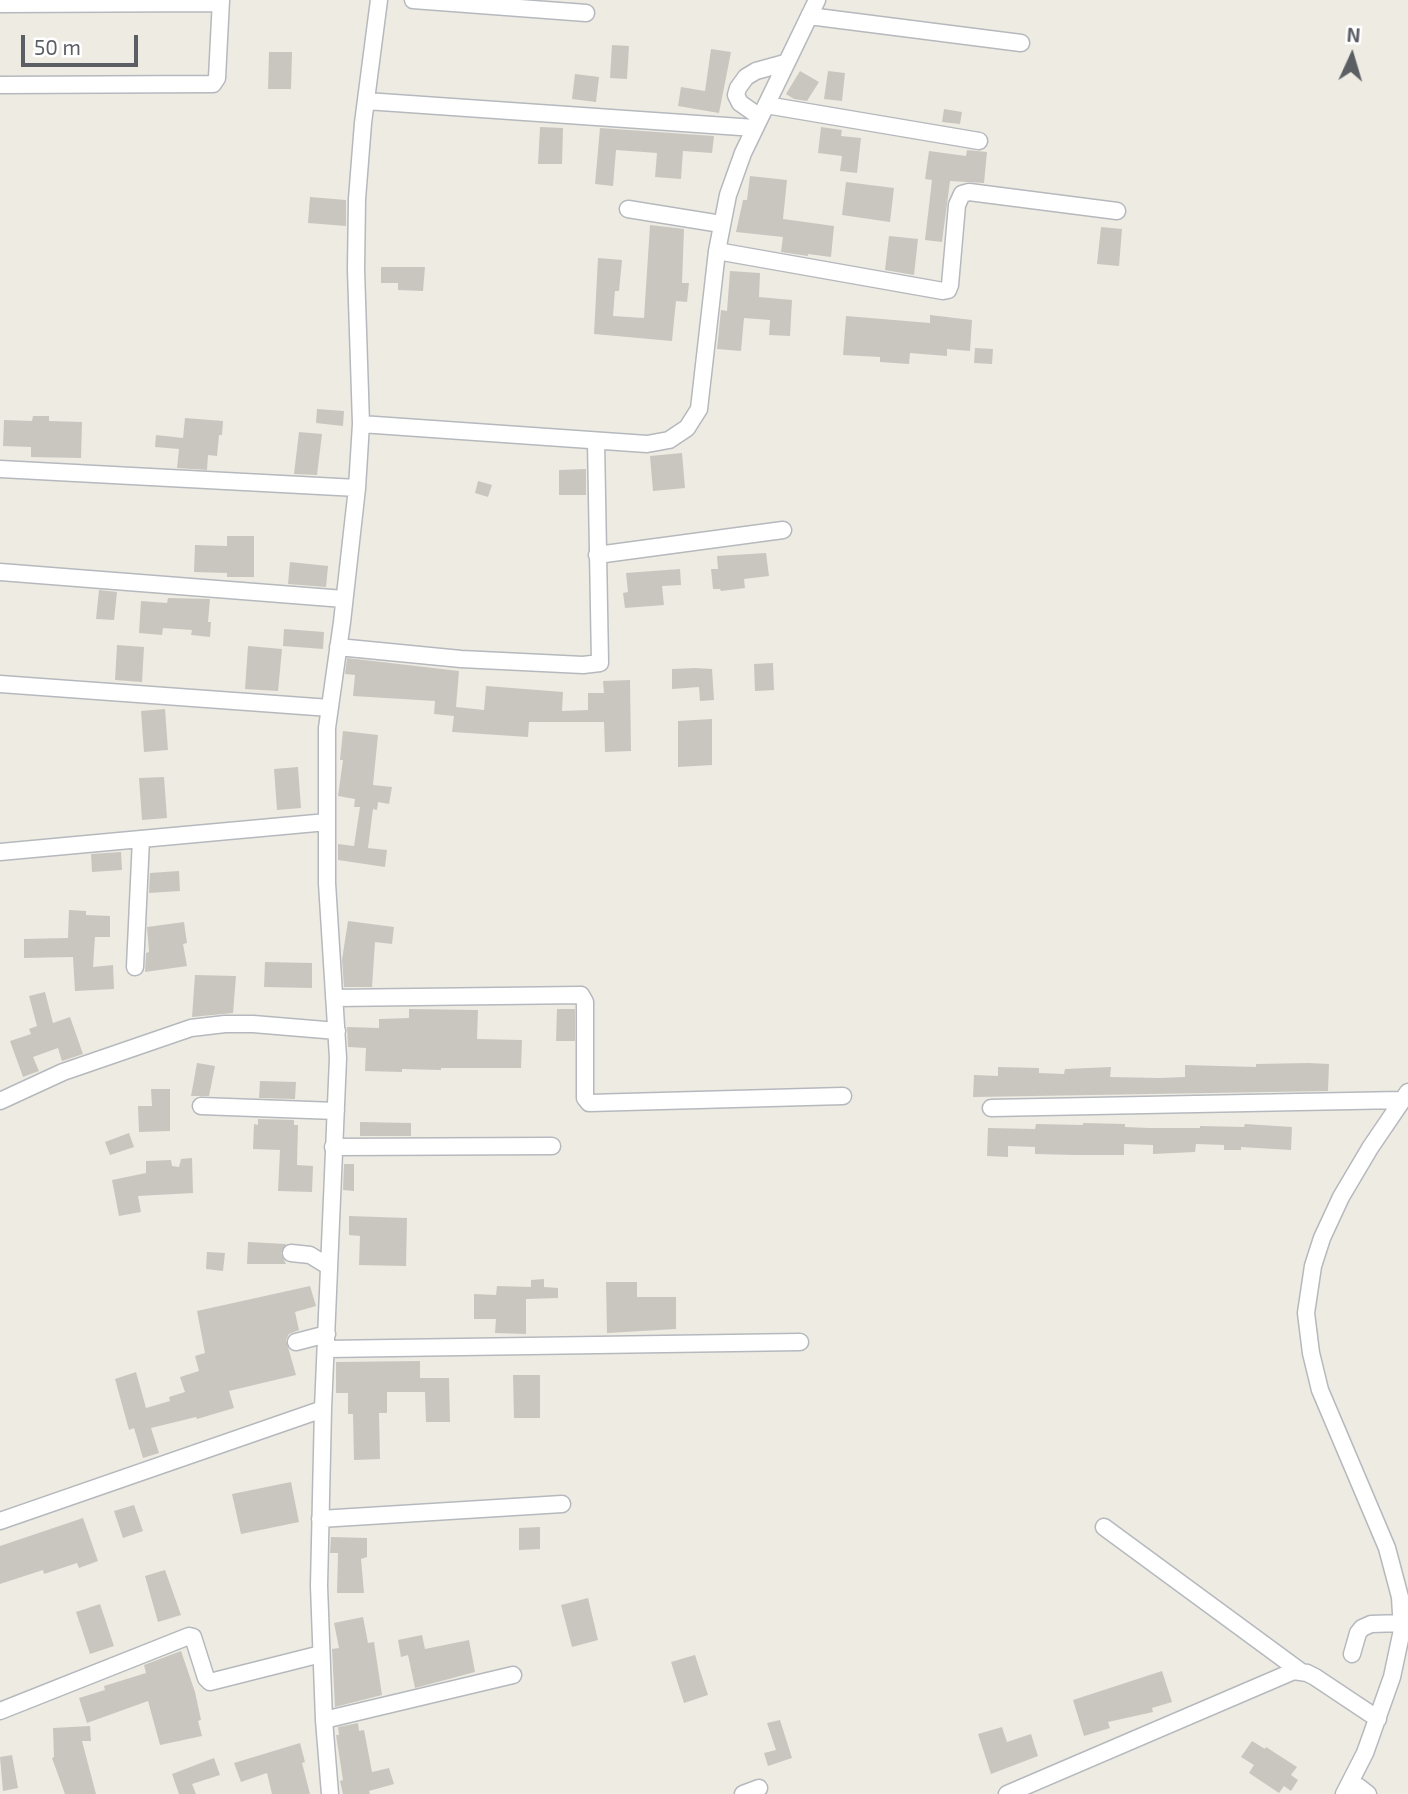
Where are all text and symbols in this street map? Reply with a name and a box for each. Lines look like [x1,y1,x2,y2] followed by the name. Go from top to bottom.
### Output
[24,21,142,65] scale bar
[1317,21,1387,91] north arrow
[1346,23,1361,47] text: N
[34,34,81,59] text: 50 m

